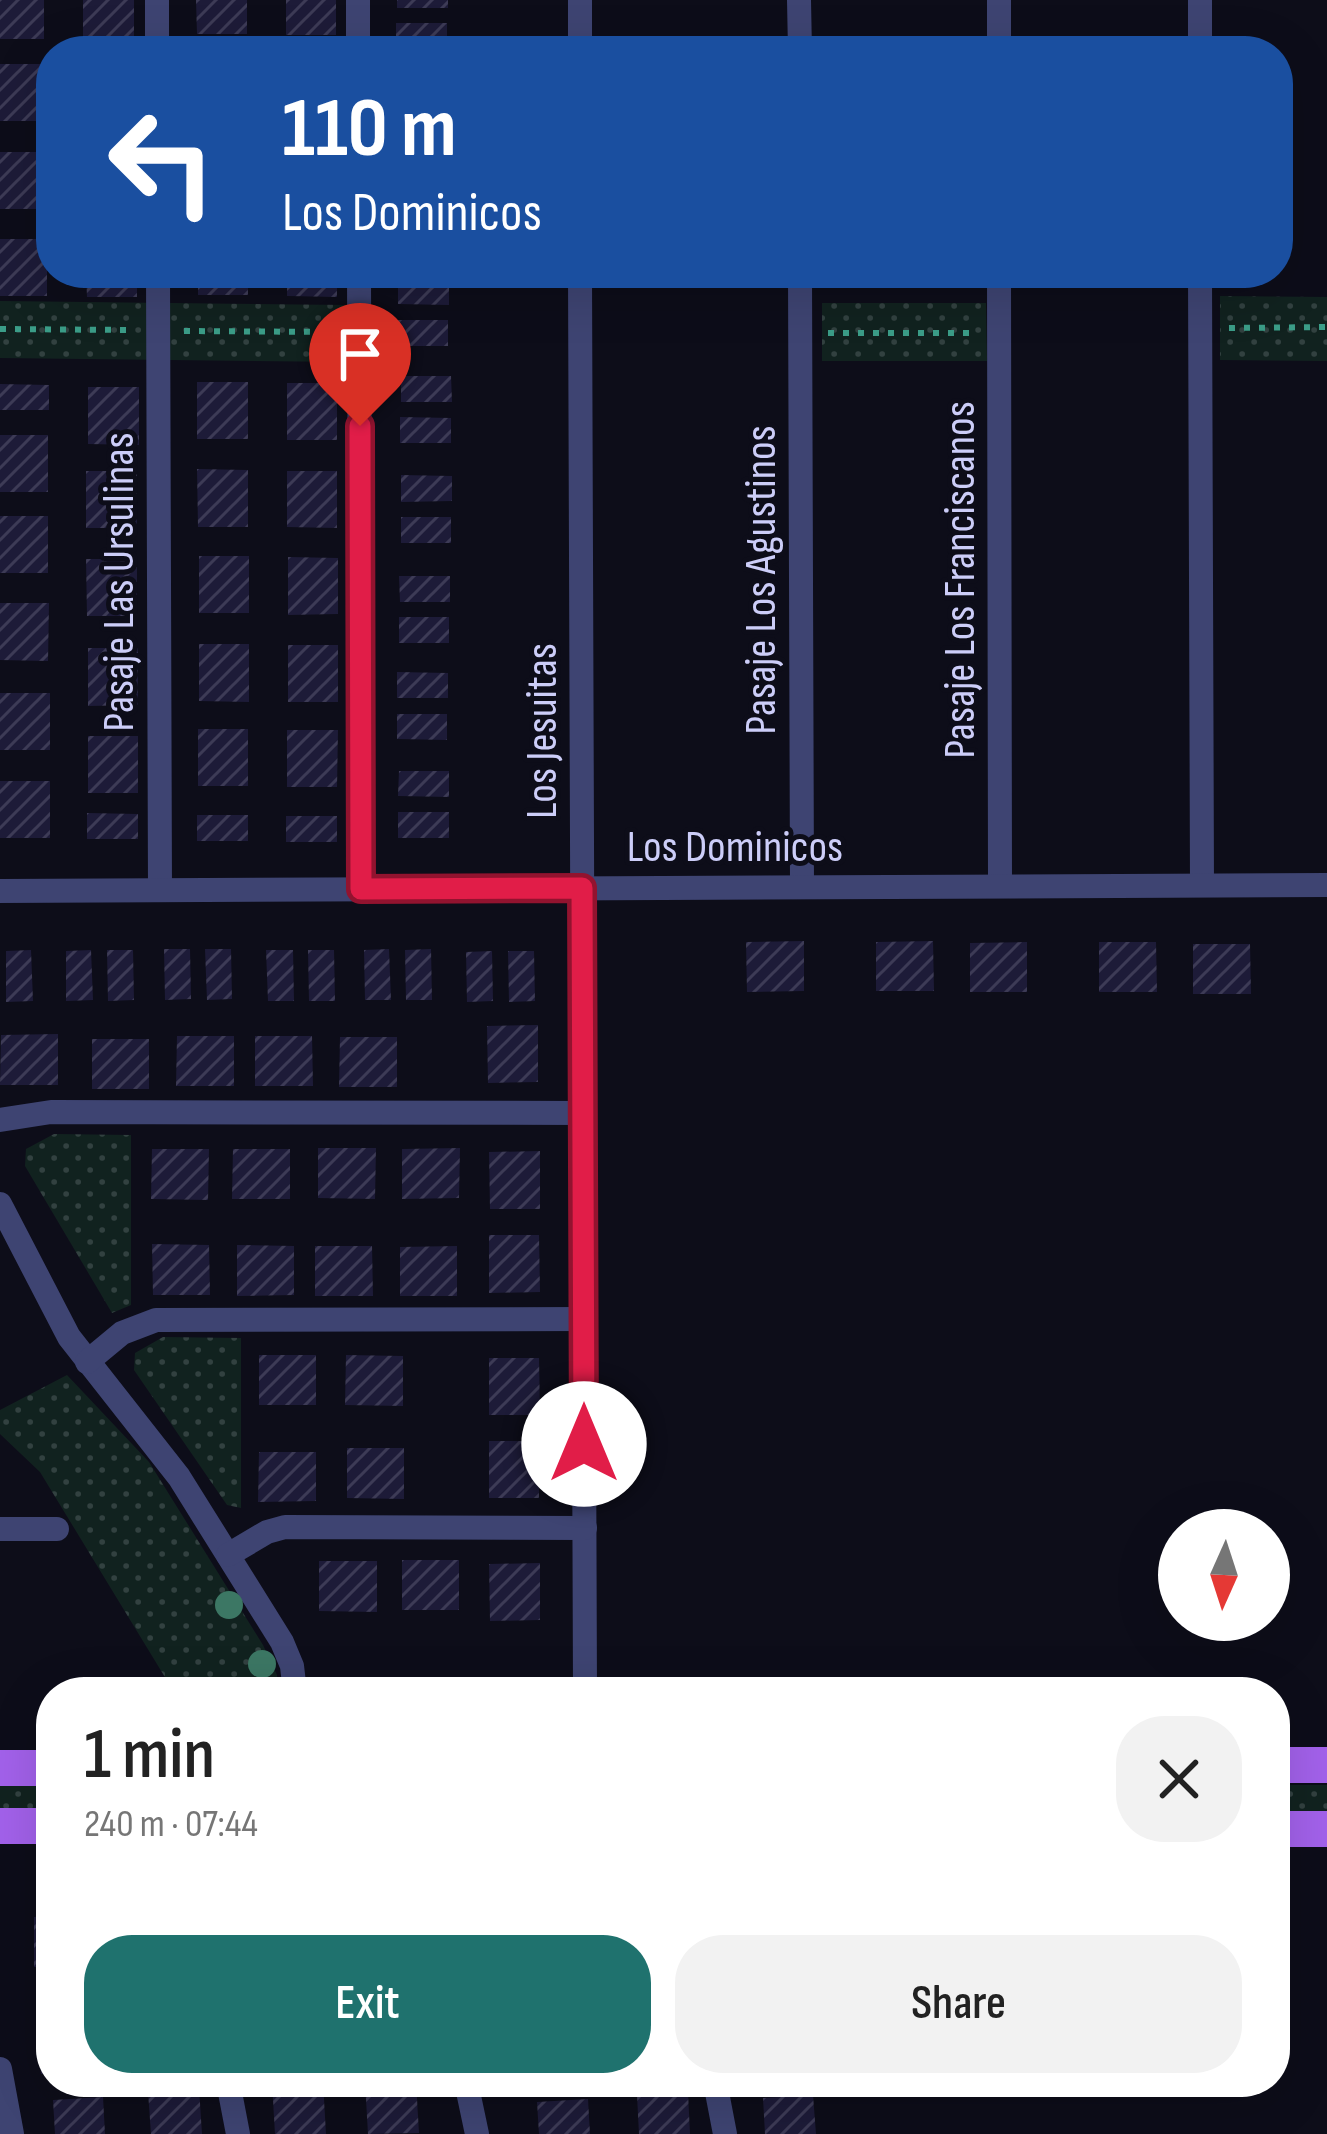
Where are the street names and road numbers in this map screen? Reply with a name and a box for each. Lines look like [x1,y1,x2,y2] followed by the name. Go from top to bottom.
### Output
[933,401,988,759] street label: Pasaje Los Franciscanos
[734,425,789,735] street label: Pasaje Los Agustinos
[92,432,147,732] street label: Pasaje Las Ursulinas
[515,643,570,819] street label: Los Jesuitas
[627,820,843,875] street label: Los Dominicos

